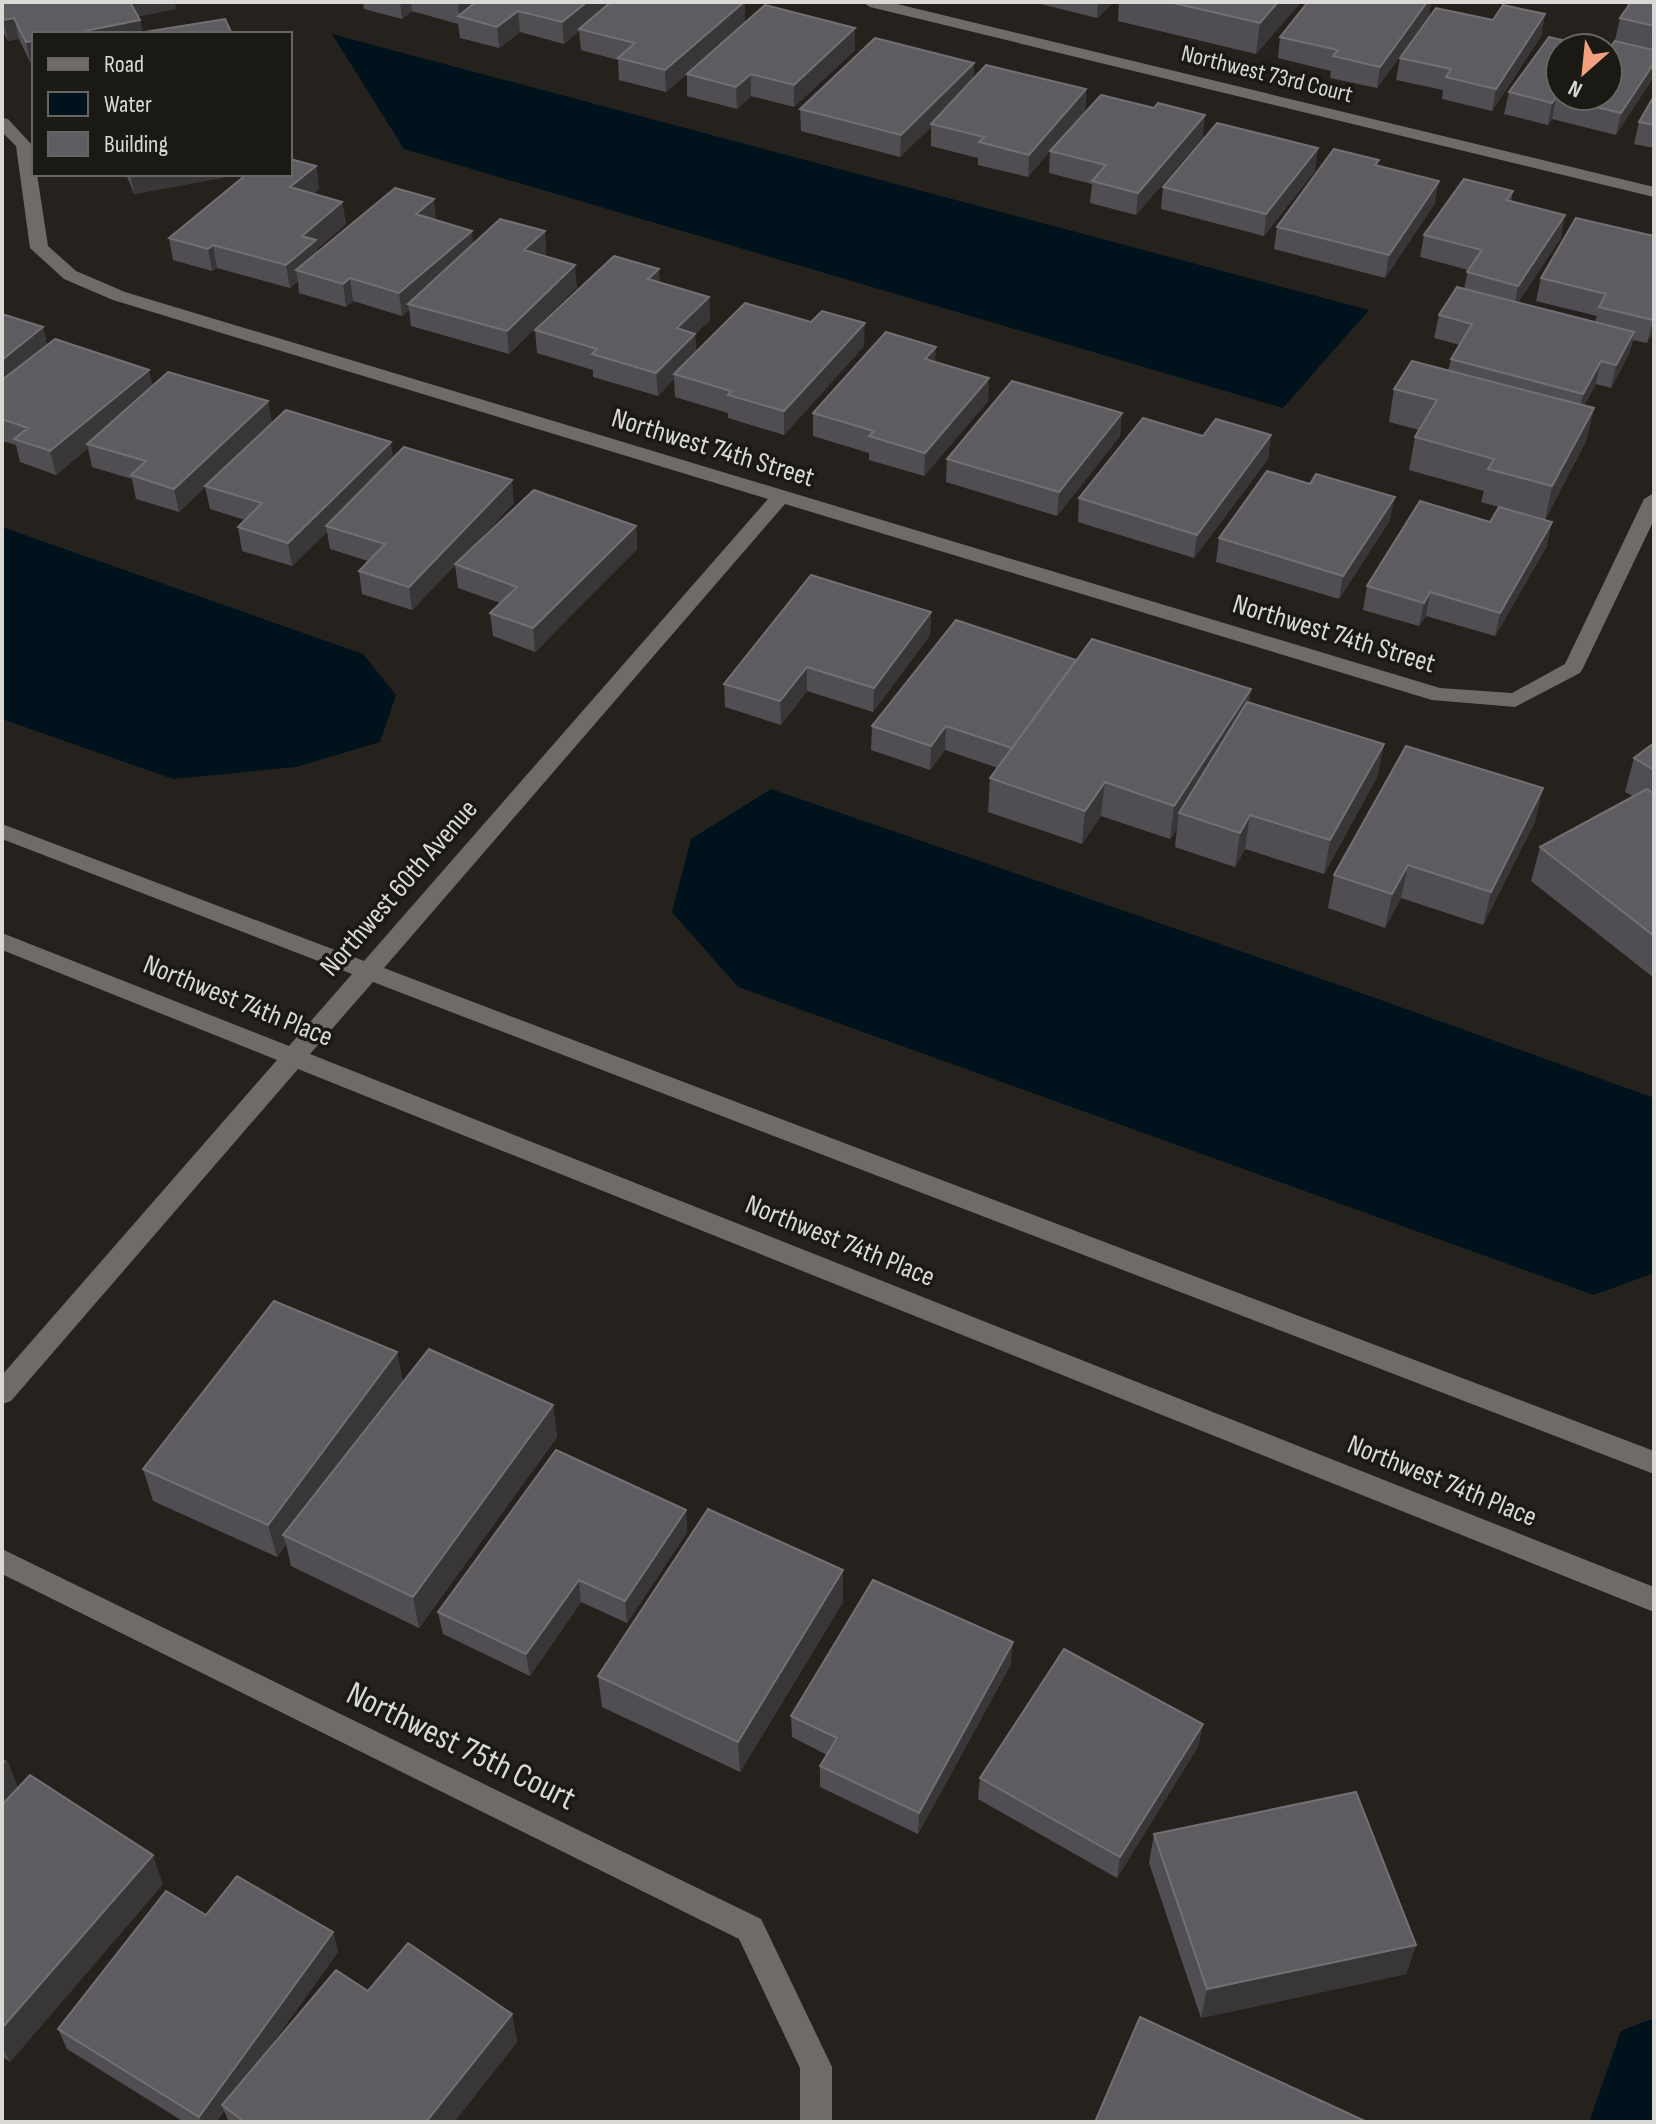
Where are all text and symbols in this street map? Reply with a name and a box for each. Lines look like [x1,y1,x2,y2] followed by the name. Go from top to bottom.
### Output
[32,32,292,176] legend
[1544,32,1624,112] north arrow
[1178,39,1356,109] street label: Northwest 73rd Court
[104,50,144,79] text: Road
[1564,74,1587,103] text: N
[104,90,152,119] text: Water
[104,130,168,159] text: Building
[608,401,818,495] street label: Northwest 74th Street
[1229,587,1439,681] street label: Northwest 74th Street
[313,793,485,983] street label: Northwest 60th Avenue
[139,948,337,1054] street label: Northwest 74th Place
[741,1188,939,1294] street label: Northwest 74th Place
[1343,1428,1541,1534] street label: Northwest 74th Place
[340,1673,582,1819] street label: Northwest 75th Court

